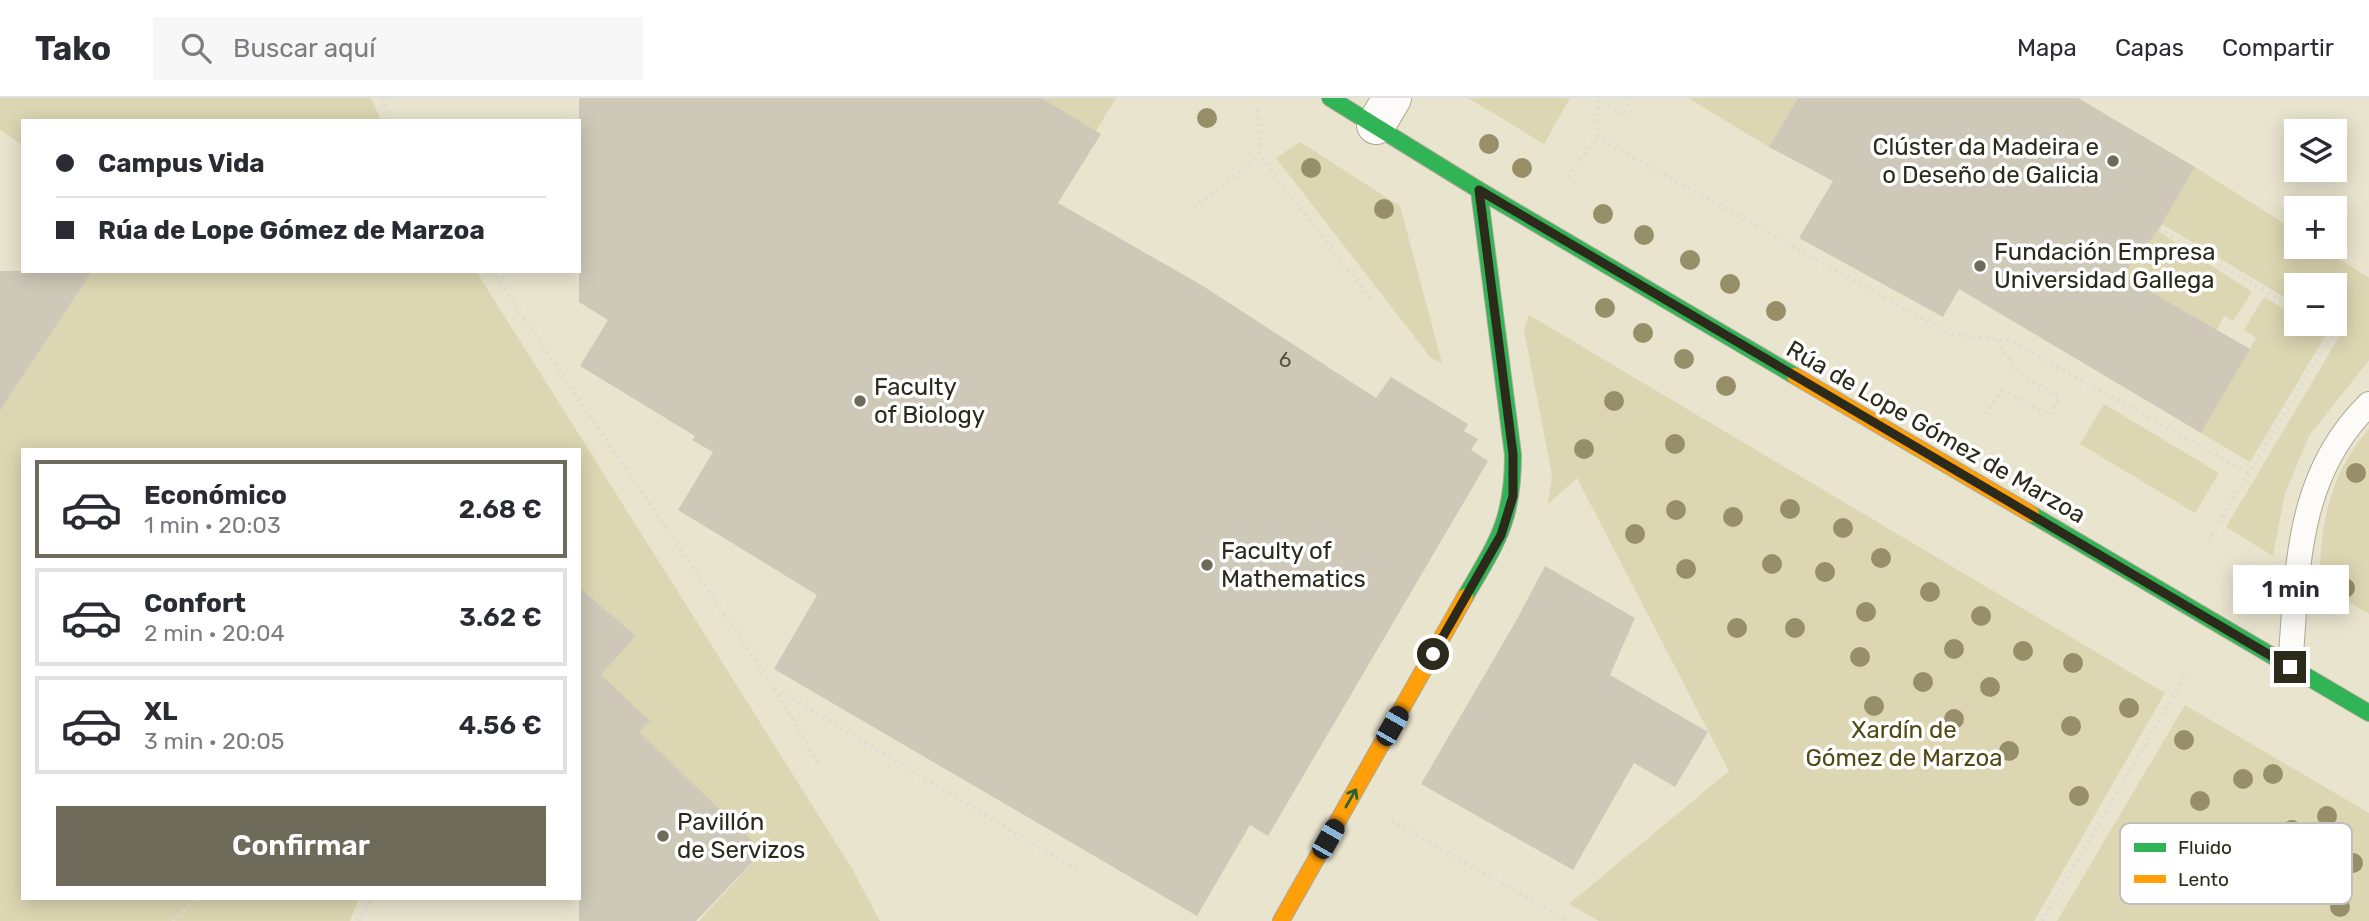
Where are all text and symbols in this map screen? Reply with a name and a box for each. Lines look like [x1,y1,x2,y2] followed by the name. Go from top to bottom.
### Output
[153,17,643,80] search box
[35,29,111,68] text: Tako
[177,29,215,67] icon: search
[233,33,376,64] text: Buscar aquí
[2017,34,2077,62] text: Mapa
[2115,34,2184,62] text: Capas
[2222,34,2334,62] text: Compartir
[2284,119,2347,336] map controls
[2284,119,2347,182] button: layers
[1873,133,2099,189] place label: Clúster da Madeira e o Deseño de Galicia
[98,148,265,179] text: Campus Vida
[2105,153,2121,169] marker: Clúster da Madeira e o Deseño de Galicia
[2284,196,2347,259] button: +
[98,215,485,246] text: Rúa de Lope Gómez de Marzoa
[1994,238,2216,294] place label: Fundación Empresa Universidad Gallega
[1972,258,1988,274] marker: Fundación Empresa Universidad Gallega
[2284,273,2347,336] button: −
[1781,335,2091,529] street label: Rúa de Lope Gómez de Marzoa
[1279,347,1291,372] house number: 6
[874,373,985,429] place label: Faculty of Biology
[852,393,868,409] marker: Faculty of Biology
[60,478,123,541] icon: car
[144,480,287,511] text: Económico
[459,494,542,525] text: 2.68 €
[144,511,281,539] text: 1 min · 20:03
[1221,537,1366,593] place label: Faculty of Mathematics
[1199,557,1215,573] marker: Faculty of Mathematics
[2232,566,2348,614] callout: 1 min
[2262,575,2320,603] text: 1 min
[60,586,123,649] icon: car
[144,588,246,619] text: Confort
[459,602,542,633] text: 3.62 €
[144,619,285,647] text: 2 min · 20:04
[1417,638,1449,670] route start
[2274,651,2306,683] route end
[60,694,123,757] icon: car
[144,696,177,727] text: XL
[1373,703,1412,749] car
[459,710,542,741] text: 4.56 €
[1805,716,2003,772] park label: Xardín de Gómez de Marzoa
[144,727,285,755] text: 3 min · 20:05
[1344,788,1358,808] one-way arrow
[56,806,546,886] button: Confirmar
[677,808,805,864] place label: Pavillón de Servizos
[1309,816,1348,862] car
[2120,823,2352,904] legend
[655,828,671,844] marker: Pavillón de Servizos
[2178,836,2232,859] text: Fluido
[2178,868,2229,891] text: Lento

